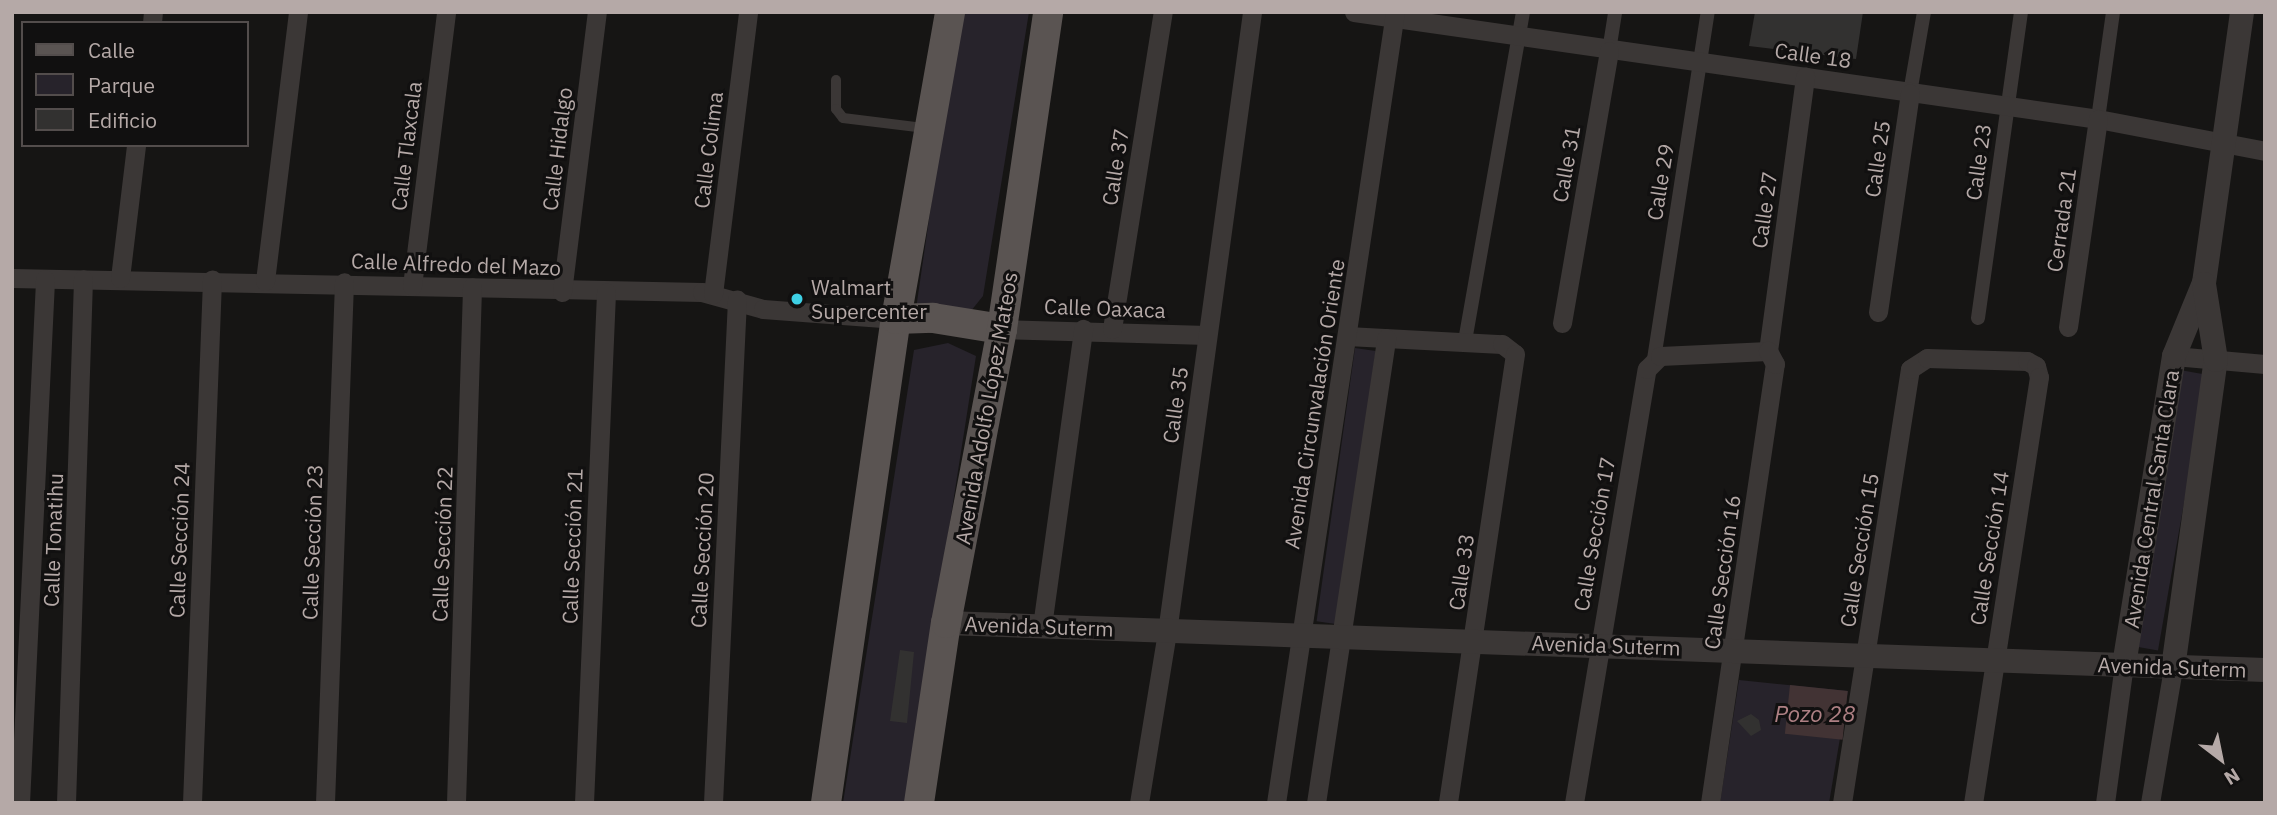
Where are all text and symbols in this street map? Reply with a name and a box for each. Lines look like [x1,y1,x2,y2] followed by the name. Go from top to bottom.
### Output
[21,21,248,147] legend
[88,36,135,64] text: Calle
[1773,37,1853,73] street label: Calle 18
[88,71,155,99] text: Parque
[386,80,426,212] street label: Calle Tlaxcala
[537,86,577,212] street label: Calle Hidalgo
[688,90,728,210] street label: Calle Colima
[88,106,157,134] text: Edificio
[1859,119,1895,199] street label: Calle 25
[1960,122,1996,202] street label: Calle 23
[1547,124,1585,204] street label: Calle 31
[1097,127,1133,207] street label: Calle 37
[1642,142,1678,222] street label: Calle 29
[2041,166,2081,274] street label: Cerrada 21
[1746,170,1782,250] street label: Calle 27
[351,248,561,280] street label: Calle Alfredo del Mazo
[1279,257,1349,551] street label: Avenida Circunvalación Oriente
[950,270,1022,546] street label: Avenida Adolfo López Mateos
[811,274,927,324] place label: Walmart Supercenter
[789,291,805,307] marker: Walmart Supercenter
[1044,293,1166,323] street label: Calle Oaxaca
[1157,365,1193,445] street label: Calle 35
[2118,368,2184,630] street label: Avenida Central Santa Clara
[1568,455,1620,613] street label: Calle Sección 17
[164,462,194,618] street label: Calle Sección 24
[297,464,327,620] street label: Calle Sección 23
[427,466,457,622] street label: Calle Sección 22
[557,468,587,624] street label: Calle Sección 21
[1964,469,2014,627] street label: Calle Sección 14
[1834,471,1884,629] street label: Calle Sección 15
[685,472,719,628] street label: Calle Sección 20
[38,473,68,607] street label: Calle Tonatihu
[1699,493,1745,651] street label: Calle Sección 16
[1443,532,1479,612] street label: Calle 33
[964,611,1114,641] street label: Avenida Suterm
[1531,630,1681,660] street label: Avenida Suterm
[2097,652,2247,682] street label: Avenida Suterm
[1774,699,1856,727] water label: Pozo 28
[2186,724,2256,794] north arrow
[2220,763,2244,791] text: N

